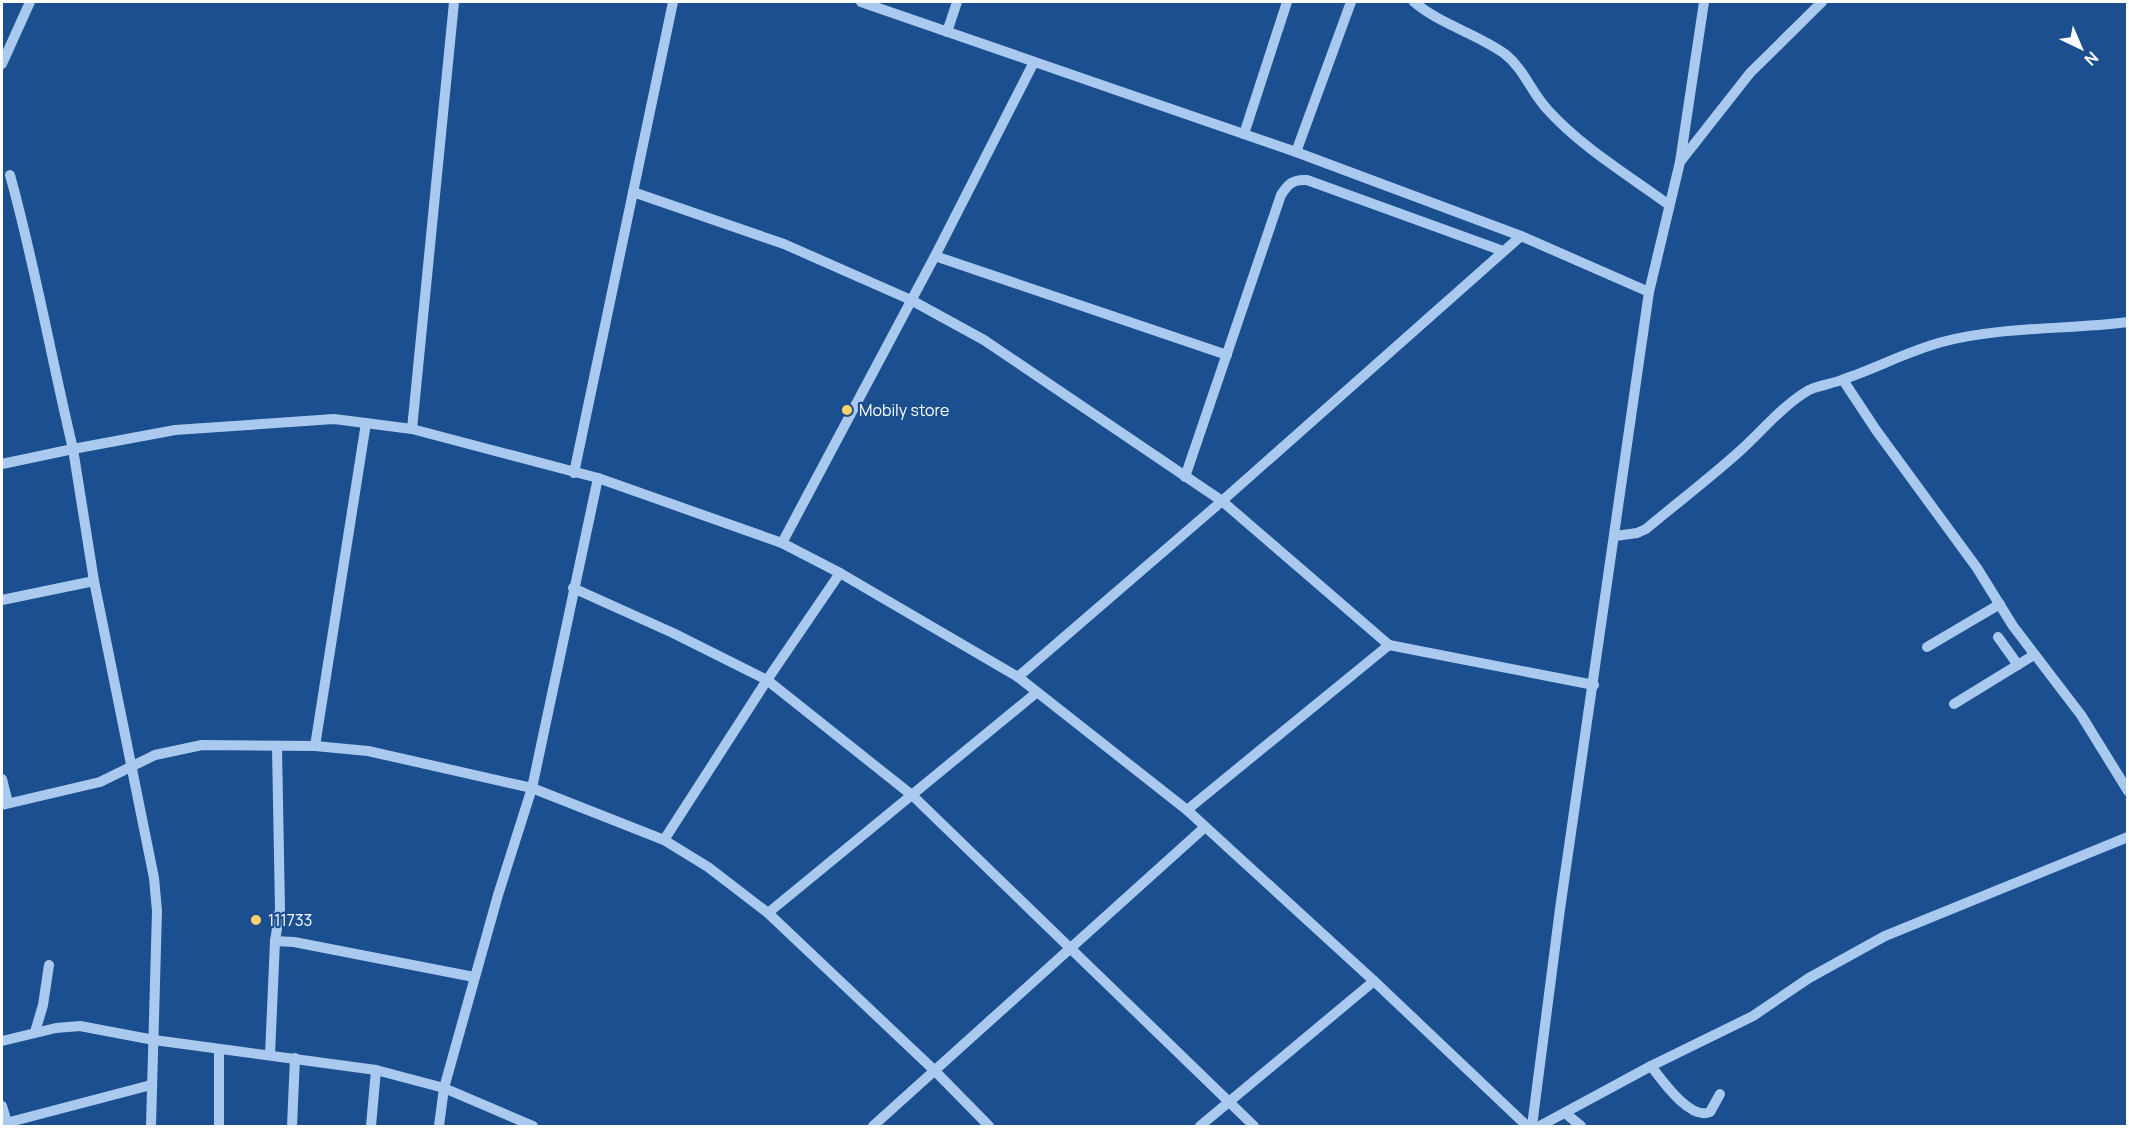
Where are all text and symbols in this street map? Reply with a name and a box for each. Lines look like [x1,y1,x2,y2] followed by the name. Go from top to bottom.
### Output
[2051,18,2111,78] north arrow
[2080,47,2103,71] text: N
[859,399,949,421] place label: Mobily store
[840,403,854,417] marker: Mobily store
[268,909,312,931] place label: 111733
[249,913,263,927] marker: 111733

